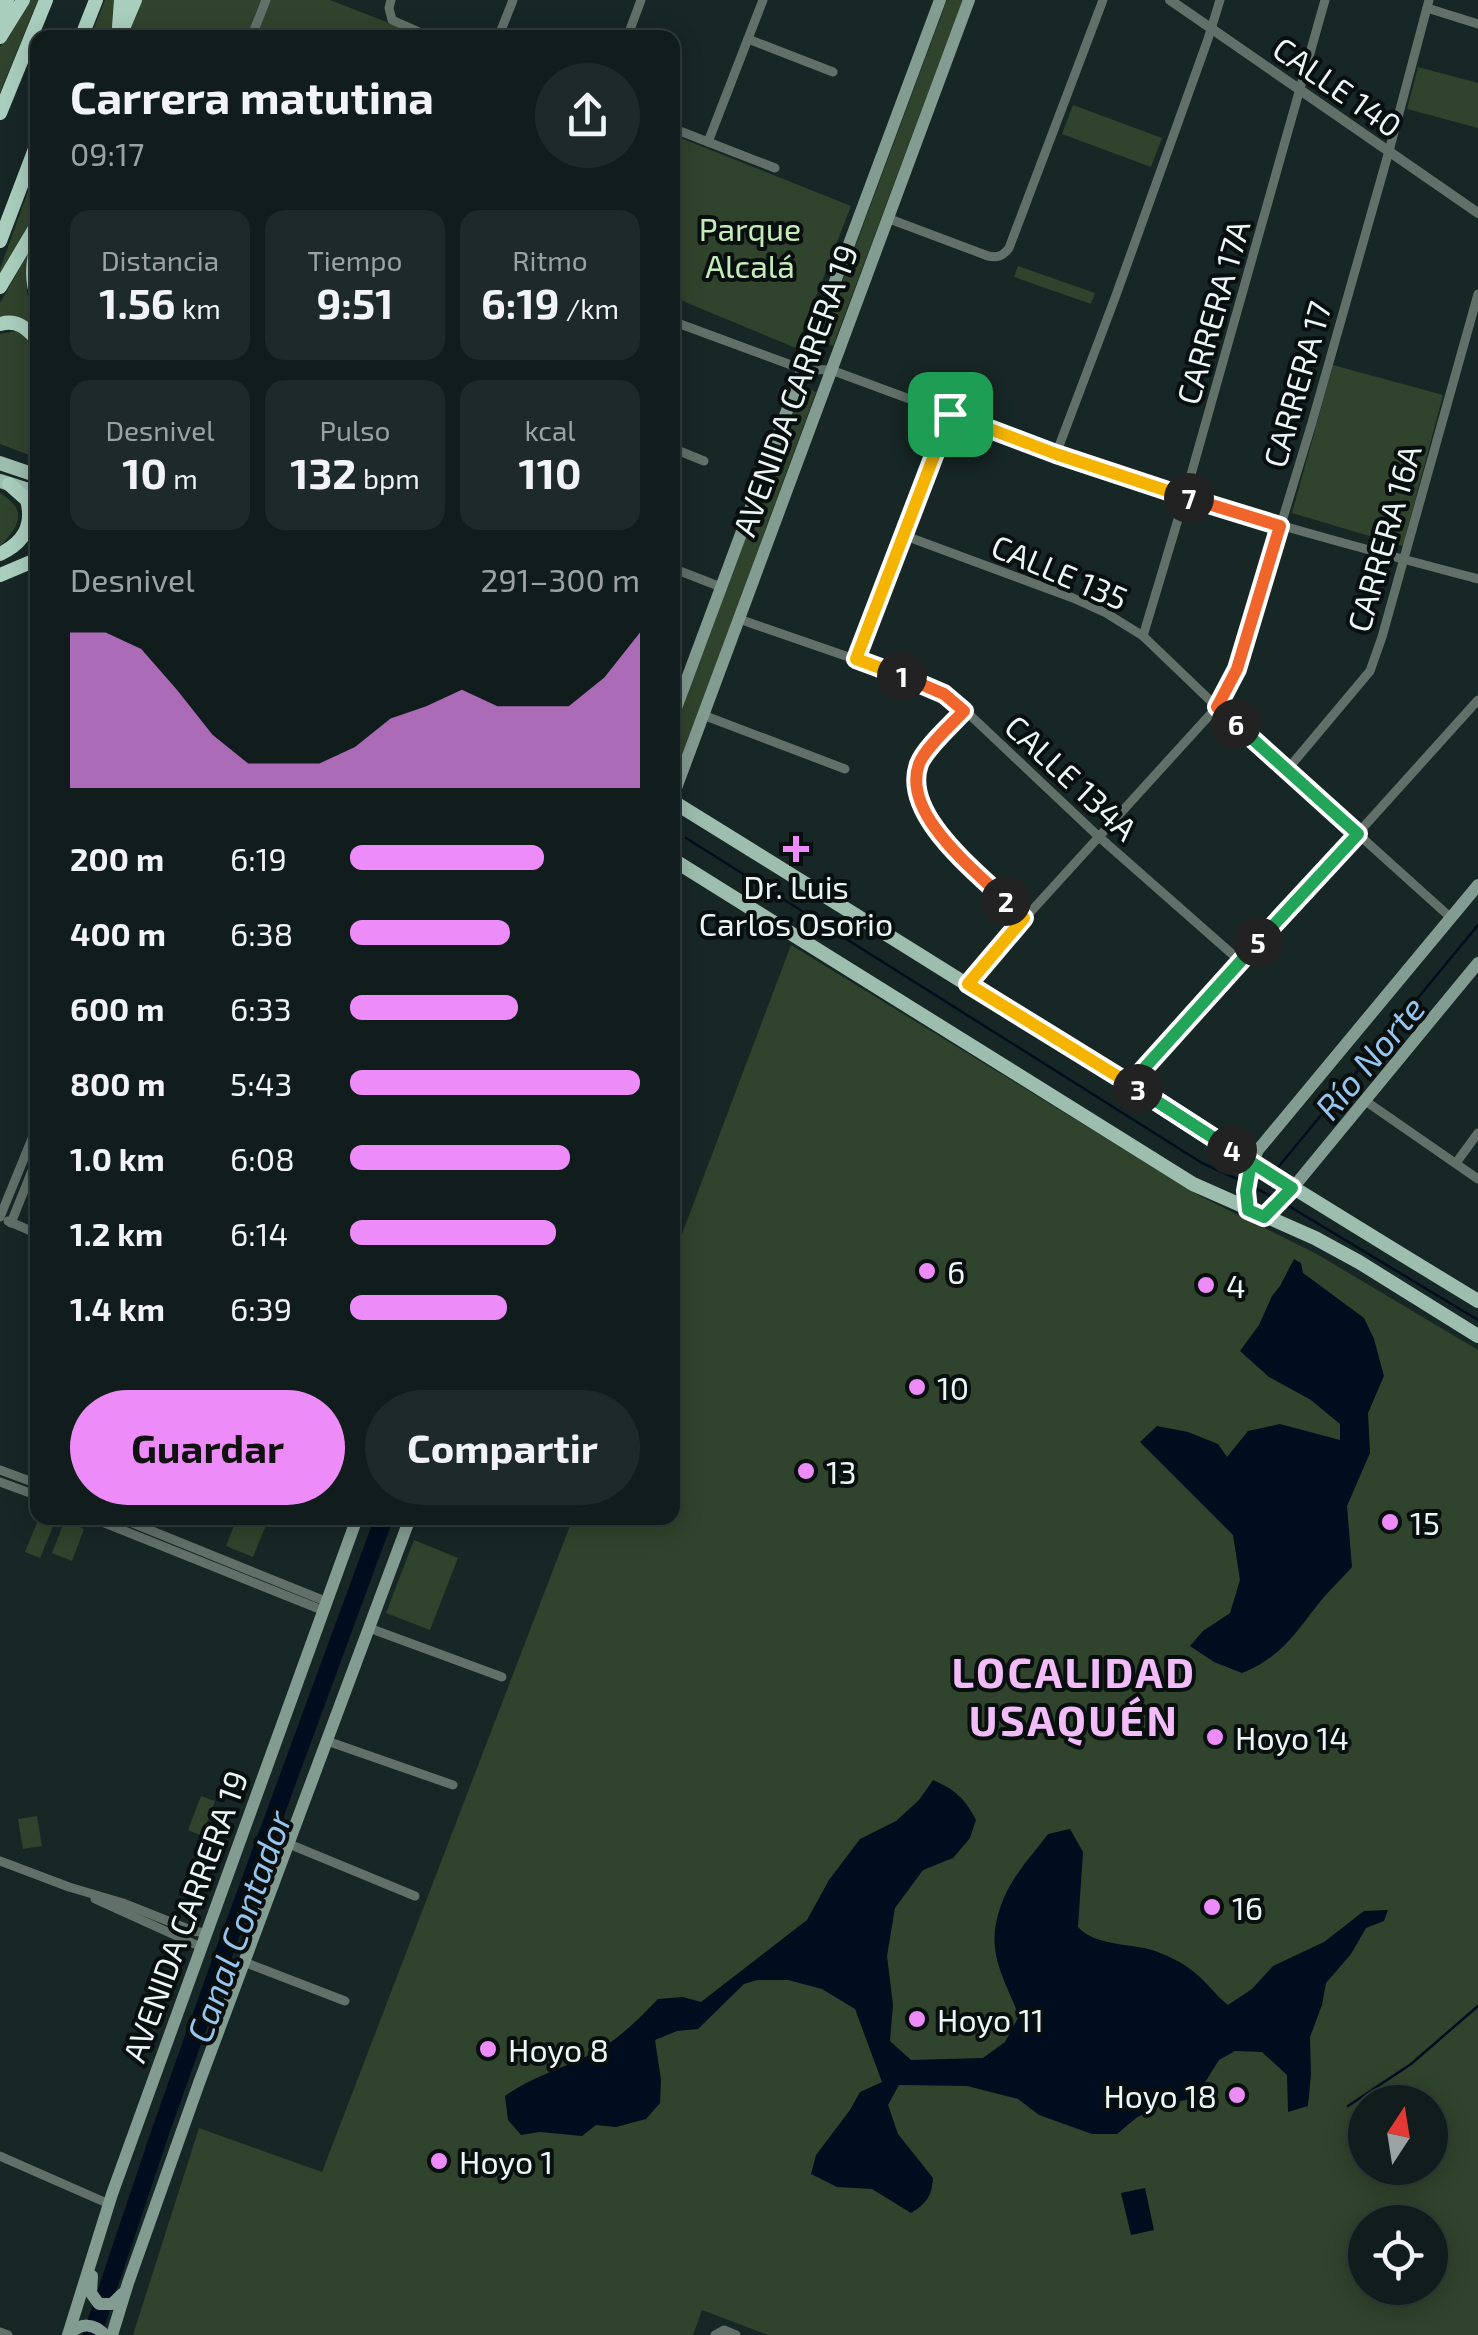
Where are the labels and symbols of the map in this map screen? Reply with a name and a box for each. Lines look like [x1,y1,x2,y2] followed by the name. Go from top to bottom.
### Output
[1267,28,1409,144] street label: CALLE 140
[699,209,801,284] park label: Parque Alcalá
[1168,216,1256,408] street label: CARRERA 17A
[724,239,864,541] street label: AVENIDA CARRERA 19
[1254,297,1338,471] street label: CARRERA 17
[908,372,993,457] pin
[1338,440,1428,636] street label: CARRERA 16A
[1164,473,1214,523] pin: 7
[986,525,1134,617] street label: CALLE 135
[877,651,927,701] pin: 1
[1211,699,1261,749] pin: 6
[998,706,1146,848] street label: CALLE 134A
[783,836,809,862] marker: Dr. Luis Carlos Osorio
[699,867,893,942] place label: Dr. Luis Carlos Osorio
[981,876,1031,926] pin: 2
[1233,917,1283,967] pin: 5
[1305,987,1433,1127] water label: Río Norte
[1113,1064,1163,1114] pin: 3
[1207,1125,1257,1175] pin: 4
[947,1252,965,1290] place label: 6
[916,1260,938,1282] marker: 6
[1226,1266,1246,1304] place label: 4
[1195,1274,1217,1296] marker: 4
[937,1368,969,1406] place label: 10
[906,1376,928,1398] marker: 10
[826,1452,857,1490] place label: 13
[795,1460,817,1482] marker: 13
[1410,1503,1440,1541] place label: 15
[1379,1511,1401,1533] marker: 15
[952,1646,1196,1746] district label: LOCALIDAD USAQUÉN
[1235,1718,1349,1756] place label: Hoyo 14
[1204,1726,1226,1748] marker: Hoyo 14
[114,1765,254,2067] street label: AVENIDA CARRERA 19
[177,1803,300,2048] water label: Canal Contador
[1232,1888,1263,1926] place label: 16
[1201,1896,1223,1918] marker: 16
[937,2000,1044,2038] place label: Hoyo 11
[906,2008,928,2030] marker: Hoyo 11
[508,2030,609,2068] place label: Hoyo 8
[477,2038,499,2060] marker: Hoyo 8
[1103,2076,1217,2114] place label: Hoyo 18
[1226,2084,1248,2106] marker: Hoyo 18
[1348,2085,1448,2185] north arrow
[459,2142,553,2180] place label: Hoyo 1
[428,2150,450,2172] marker: Hoyo 1

